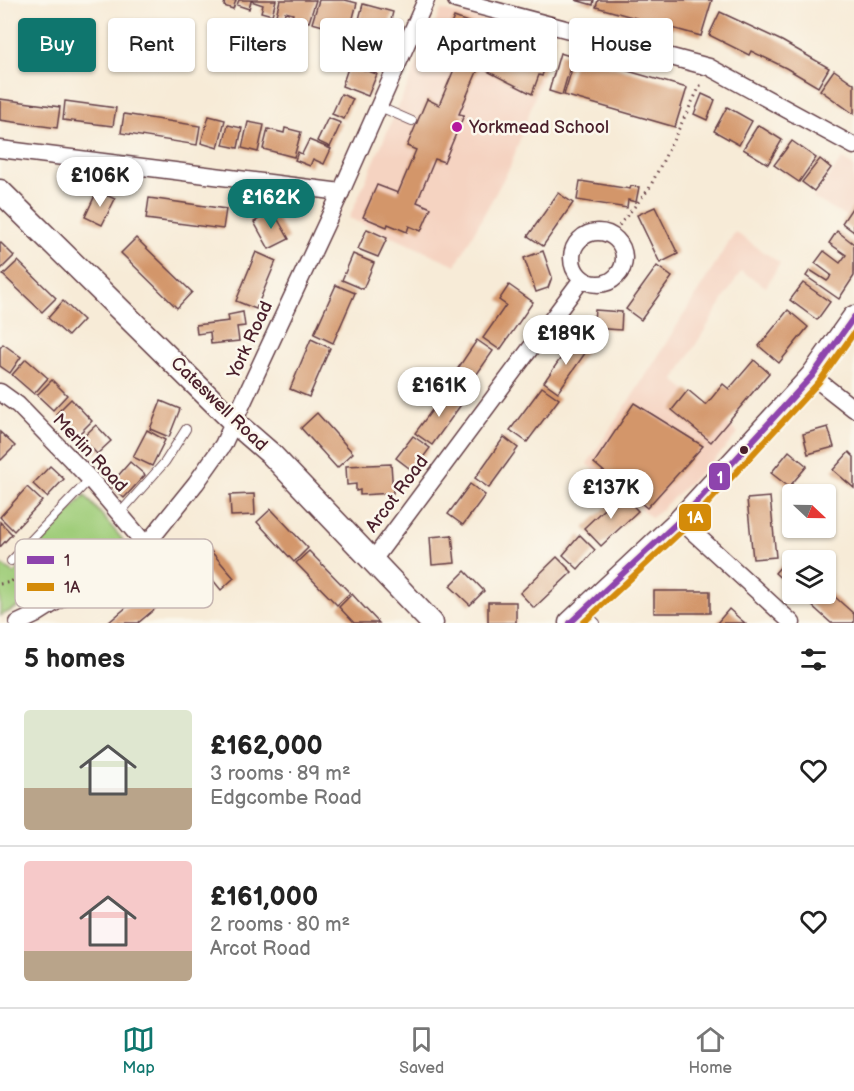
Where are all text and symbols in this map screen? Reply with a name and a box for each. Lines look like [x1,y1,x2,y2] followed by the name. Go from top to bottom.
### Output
[18,18,96,72] chip: Buy
[108,18,195,72] chip: Rent
[207,18,308,72] chip: Filters
[320,18,404,72] chip: New
[416,18,557,72] chip: Apartment
[569,18,673,72] chip: House
[468,117,609,138] place label: Yorkmead School
[450,120,464,134] marker: Yorkmead School
[58,157,142,208] pin: £106K
[70,164,130,188] text: £106K
[229,179,313,230] pin: £162K
[242,186,300,210] text: £162K
[223,298,277,383] street label: York Road
[524,315,608,366] pin: £189K
[537,322,595,346] text: £189K
[166,352,272,456] street label: Cateswell Road
[397,367,481,418] pin: £161K
[412,374,467,398] text: £161K
[48,409,132,497] street label: Merlin Road
[738,444,750,456] unlabelled marker
[361,451,433,537] street label: Arcot Road
[708,462,731,491] line badge: 1
[569,469,653,520] pin: £137K
[717,469,723,488] text: 1
[582,476,640,500] text: £137K
[782,484,836,538] north arrow
[782,484,836,604] map controls
[678,503,712,532] line badge: 1A
[687,509,703,528] text: 1A
[15,539,213,608] legend
[782,550,836,604] button: layers
[64,552,70,571] text: 1
[64,579,80,598] text: 1A
[797,643,830,676] icon: filters
[24,644,125,675] text: 5 homes
[210,731,323,762] text: £162,000
[72,734,144,806] icon: home
[797,754,830,787] icon: heart
[210,762,351,786] text: 3 rooms · 89 m²
[210,786,362,810] text: Edgcombe Road
[210,882,318,913] text: £161,000
[72,885,144,957] icon: home
[797,905,830,938] icon: heart
[210,913,350,937] text: 2 rooms · 80 m²
[210,937,311,961] text: Arcot Road
[122,1023,155,1078] tab: Map
[399,1023,444,1078] tab: Saved
[688,1023,732,1078] tab: Home

